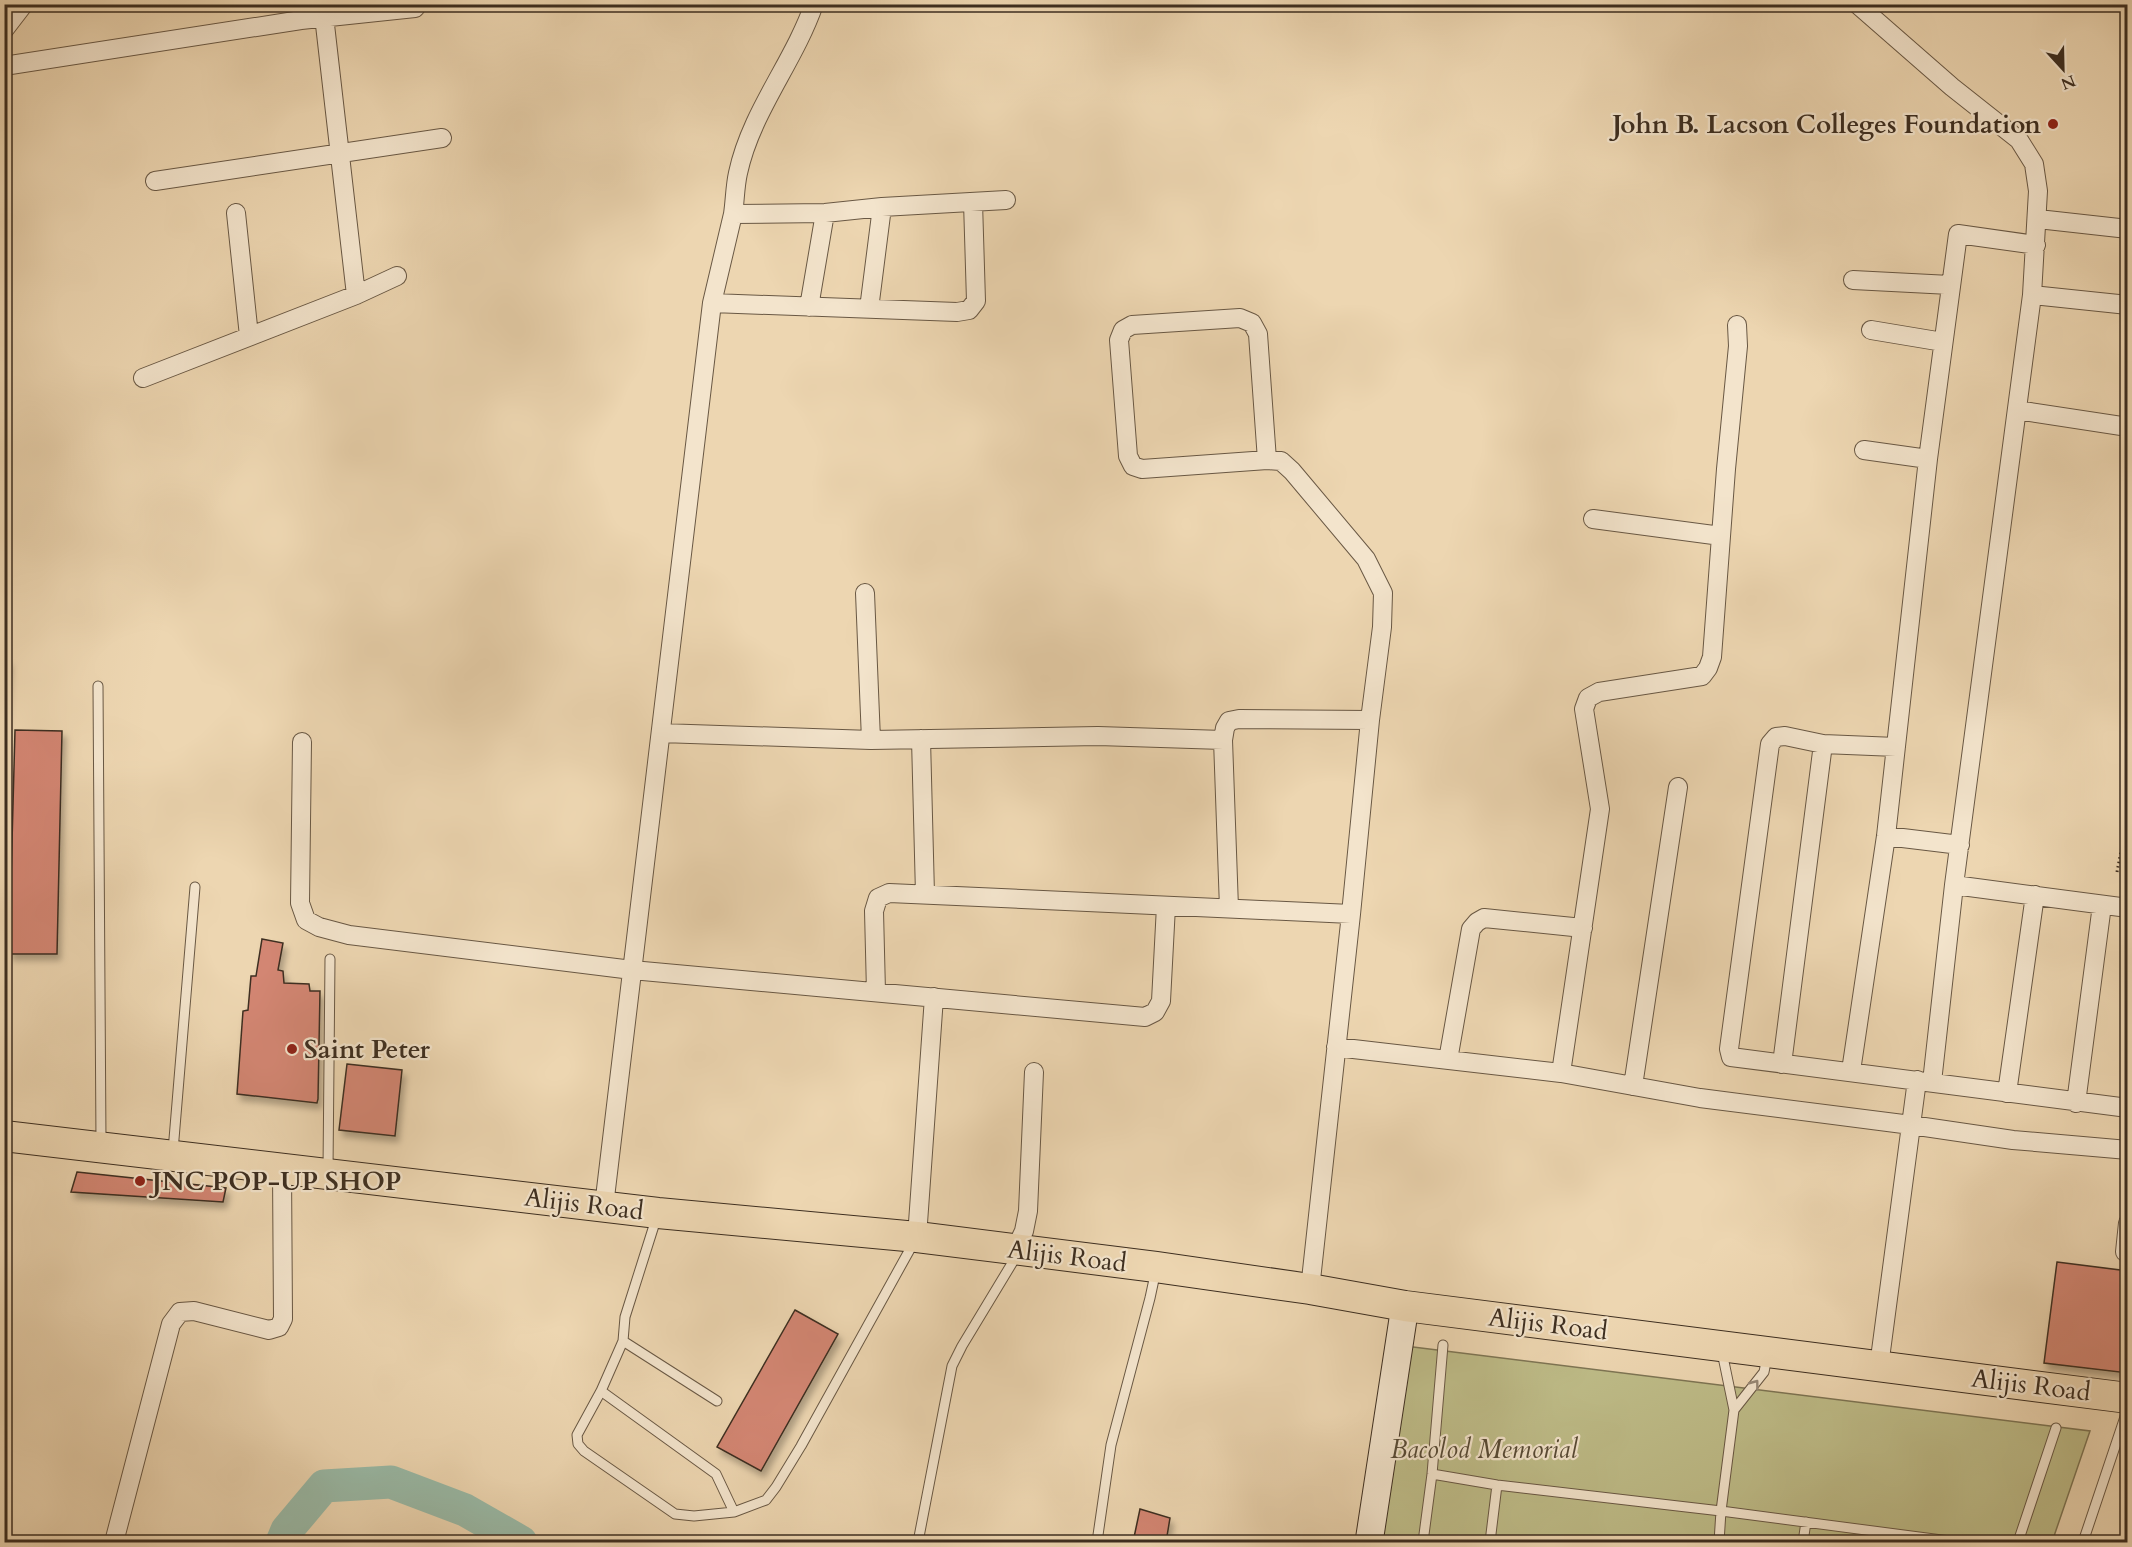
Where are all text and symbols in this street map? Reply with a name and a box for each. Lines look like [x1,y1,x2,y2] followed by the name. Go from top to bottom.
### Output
[2033,39,2093,99] north arrow
[2058,69,2079,95] text: N
[1608,107,2041,142] place label: John B. Lacson Colleges Foundation
[2046,117,2060,131] marker: John B. Lacson Colleges Foundation
[304,1032,430,1067] place label: Saint Peter
[285,1042,299,1056] marker: Saint Peter
[148,1164,401,1199] place label: JNC POP-UP SHOP
[133,1174,147,1188] marker: JNC POP-UP SHOP
[522,1179,646,1229] street label: Alijis Road
[1005,1231,1129,1281] street label: Alijis Road
[1486,1299,1610,1349] street label: Alijis Road
[1969,1360,2093,1410] street label: Alijis Road
[1748,1380,1759,1391] one-way arrow
[1390,1432,1579,1467] park label: Bacolod Memorial

